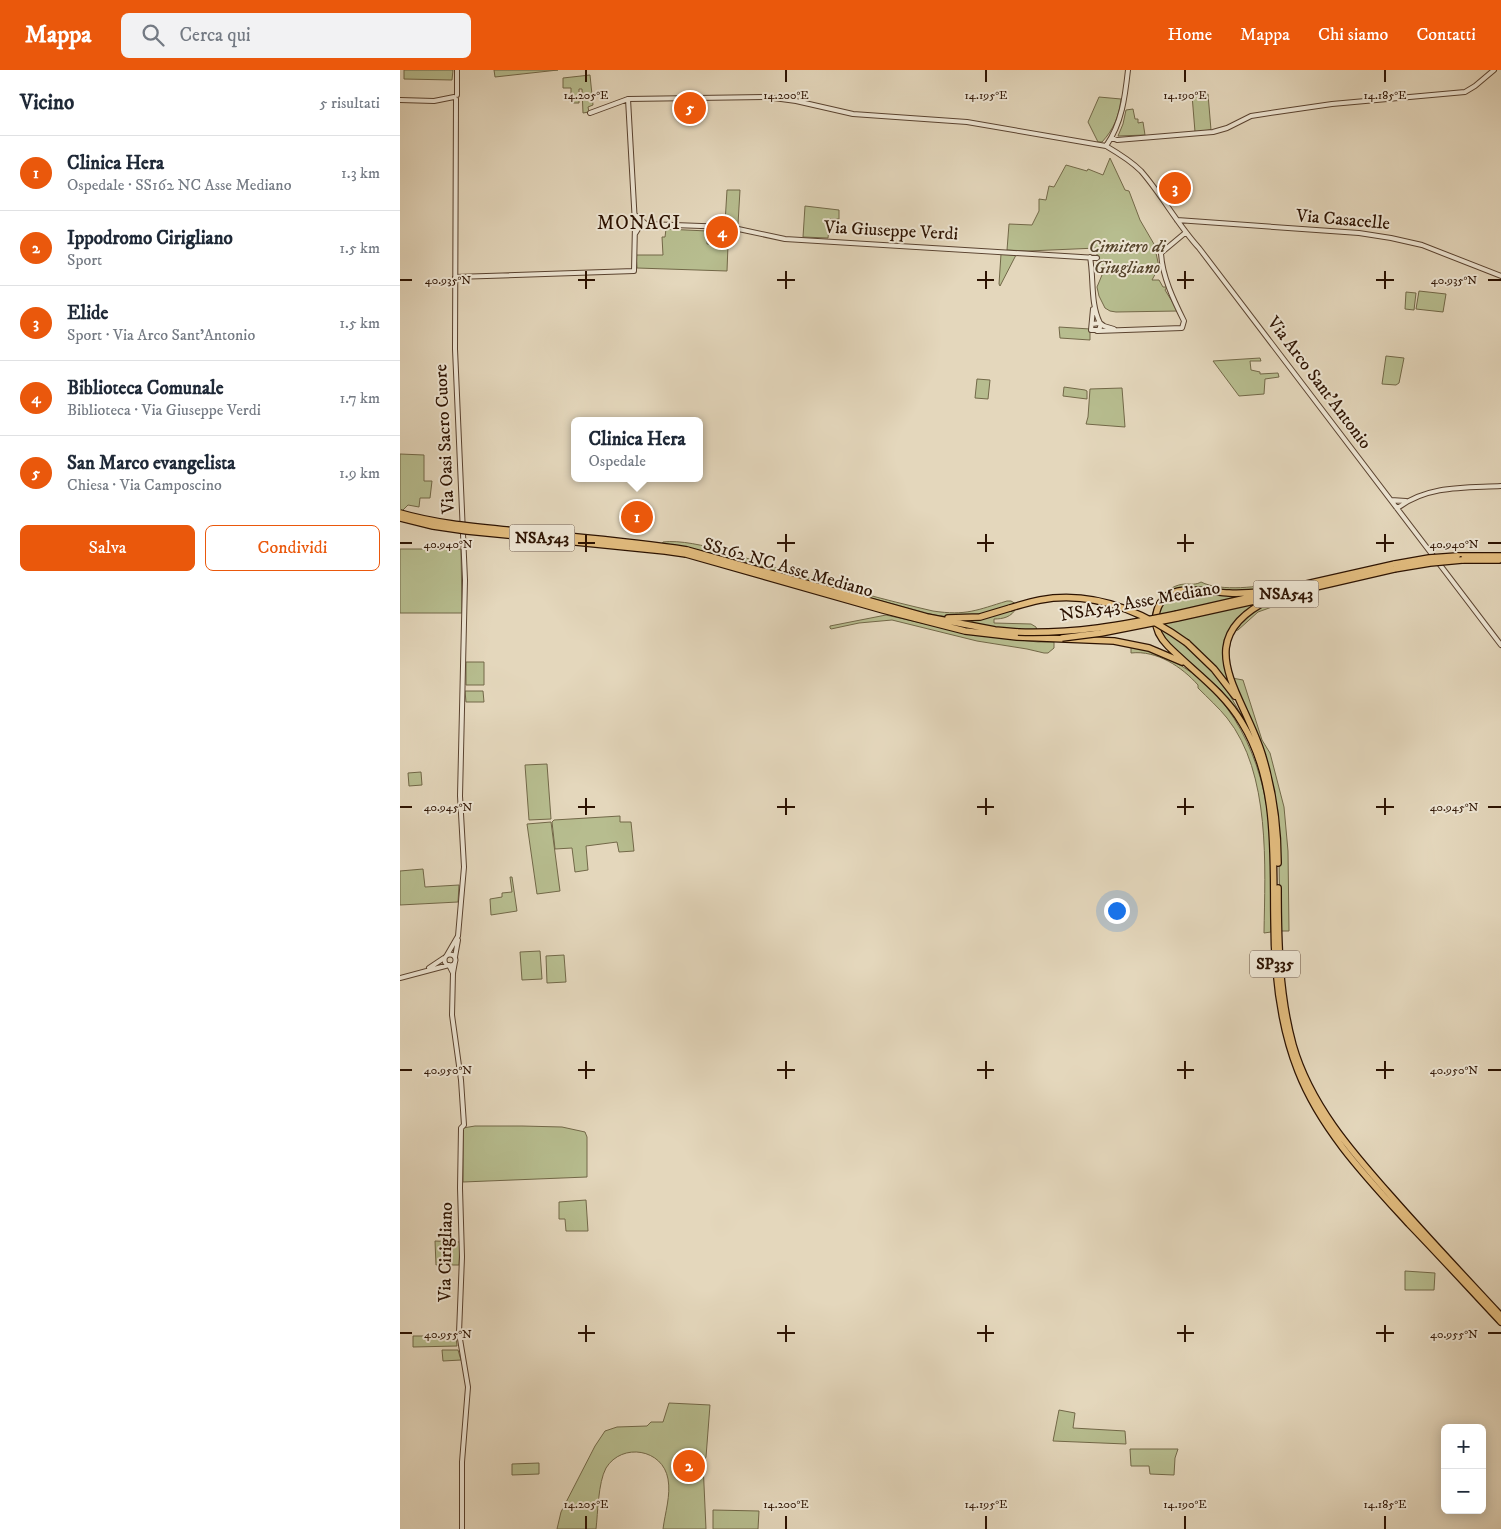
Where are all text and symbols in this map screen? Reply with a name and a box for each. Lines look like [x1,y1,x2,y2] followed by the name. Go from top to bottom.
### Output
[121,13,471,58] search box
[25,20,91,50] text: Mappa
[139,21,167,49] icon: search
[179,24,251,47] text: Cerca qui
[1168,24,1212,46] text: Home
[1240,24,1290,46] text: Mappa
[1318,24,1388,46] text: Chi siamo
[1416,24,1476,46] text: Contatti
[563,88,609,103] text: 14.205°E
[763,88,809,103] text: 14.200°E
[964,88,1008,103] text: 14.195°E
[1163,88,1207,103] text: 14.190°E
[1363,88,1407,103] text: 14.185°E
[674,89,706,127] pin: 5
[20,90,74,116] text: Vicino
[320,93,380,113] text: 5 risultati
[67,152,164,175] text: Clinica Hera
[33,163,39,183] text: 1
[341,163,380,183] text: 1.3 km
[1159,169,1191,207] pin: 3
[67,175,291,195] text: Ospedale · SS162 NC Asse Mediano
[1294,205,1391,235] street label: Via Casacelle
[597,212,681,235] district label: MONACI
[706,213,738,251] pin: 4
[822,216,959,245] street label: Via Giuseppe Verdi
[67,227,233,250] text: Ippodromo Cirigliano
[1089,236,1167,279] park label: Cimitero di Giugliano
[32,238,40,258] text: 2
[339,238,380,258] text: 1.5 km
[67,250,102,270] text: Sport
[425,273,471,288] text: 40.935°N
[1431,273,1477,288] text: 40.935°N
[67,302,108,325] text: Elide
[1261,312,1376,454] street label: Via Arco Sant'Antonio
[33,313,39,333] text: 3
[339,313,380,333] text: 1.5 km
[67,325,255,345] text: Sport · Via Arco Sant'Antonio
[430,364,460,515] street label: Via Oasi Sacro Cuore
[67,377,224,400] text: Biblioteca Comunale
[31,388,41,408] text: 4
[339,388,380,408] text: 1.7 km
[67,400,261,420] text: Biblioteca · Via Giuseppe Verdi
[571,417,703,482] popup
[588,428,686,451] text: Clinica Hera
[588,451,646,471] text: Ospedale
[67,452,235,475] text: San Marco evangelista
[32,463,40,483] text: 5
[339,463,380,483] text: 1.9 km
[67,475,222,495] text: Chiesa · Via Camposcino
[621,498,653,536] pin: 1
[510,524,574,552] road number: NSA543
[20,525,195,571] button: Salva
[205,525,380,571] button: Condividi
[701,533,876,603] street label: SS162 NC Asse Mediano
[423,537,473,552] text: 40.940°N
[1429,537,1479,552] text: 40.940°N
[1058,577,1222,627] street label: NSA543 Asse Mediano
[1254,580,1318,608] road number: NSA543
[424,800,472,815] text: 40.945°N
[1430,800,1478,815] text: 40.945°N
[1104,898,1130,924] your location
[1250,951,1300,978] road number: SP335
[424,1063,472,1078] text: 40.950°N
[1430,1063,1478,1078] text: 40.950°N
[434,1202,458,1303] street label: Via Cirigliano
[424,1327,472,1342] text: 40.955°N
[1430,1327,1478,1342] text: 40.955°N
[1441,1424,1486,1514] map controls
[1441,1424,1486,1469] button: +
[673,1447,705,1485] pin: 2
[1441,1469,1486,1514] button: −
[563,1497,609,1512] text: 14.205°E
[763,1497,809,1512] text: 14.200°E
[964,1497,1008,1512] text: 14.195°E
[1163,1497,1207,1512] text: 14.190°E
[1363,1497,1407,1512] text: 14.185°E

